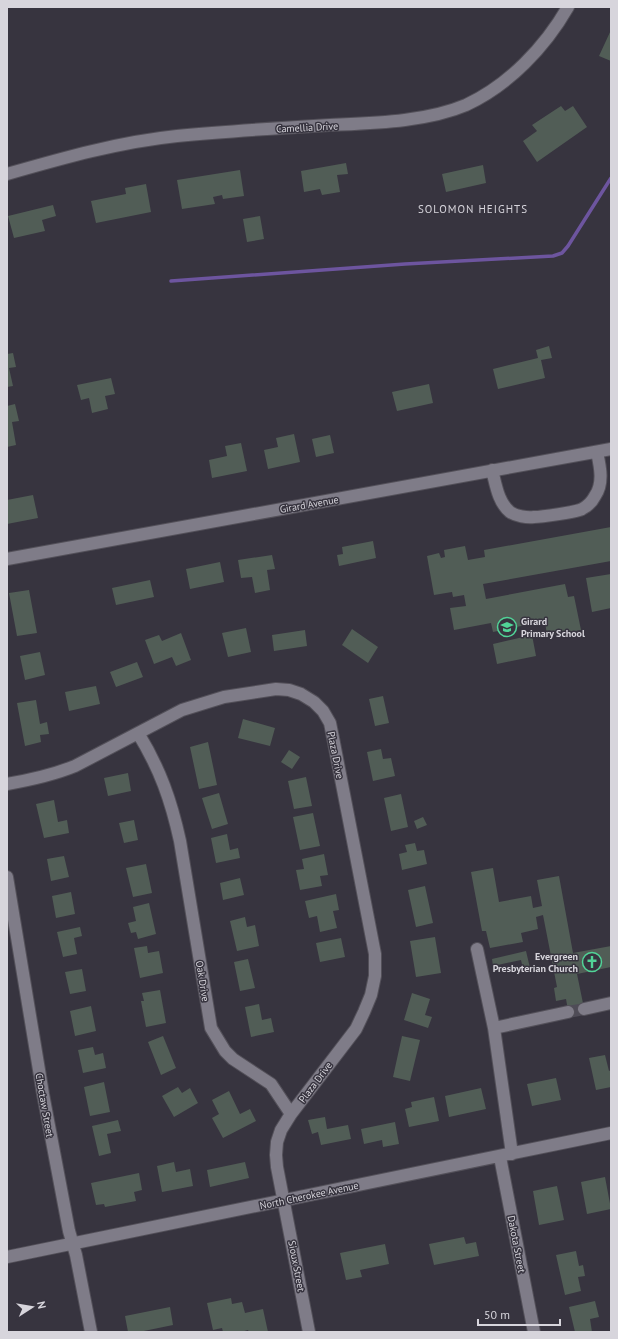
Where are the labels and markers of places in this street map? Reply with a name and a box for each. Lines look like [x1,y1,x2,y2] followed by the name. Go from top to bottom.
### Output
[521,615,585,640] place label: Girard Primary School
[496,616,518,638] school or university icon: Girard Primary School
[493,950,578,975] place label: Evergreen Presbyterian Church
[581,951,603,973] church icon: Evergreen Presbyterian Church

